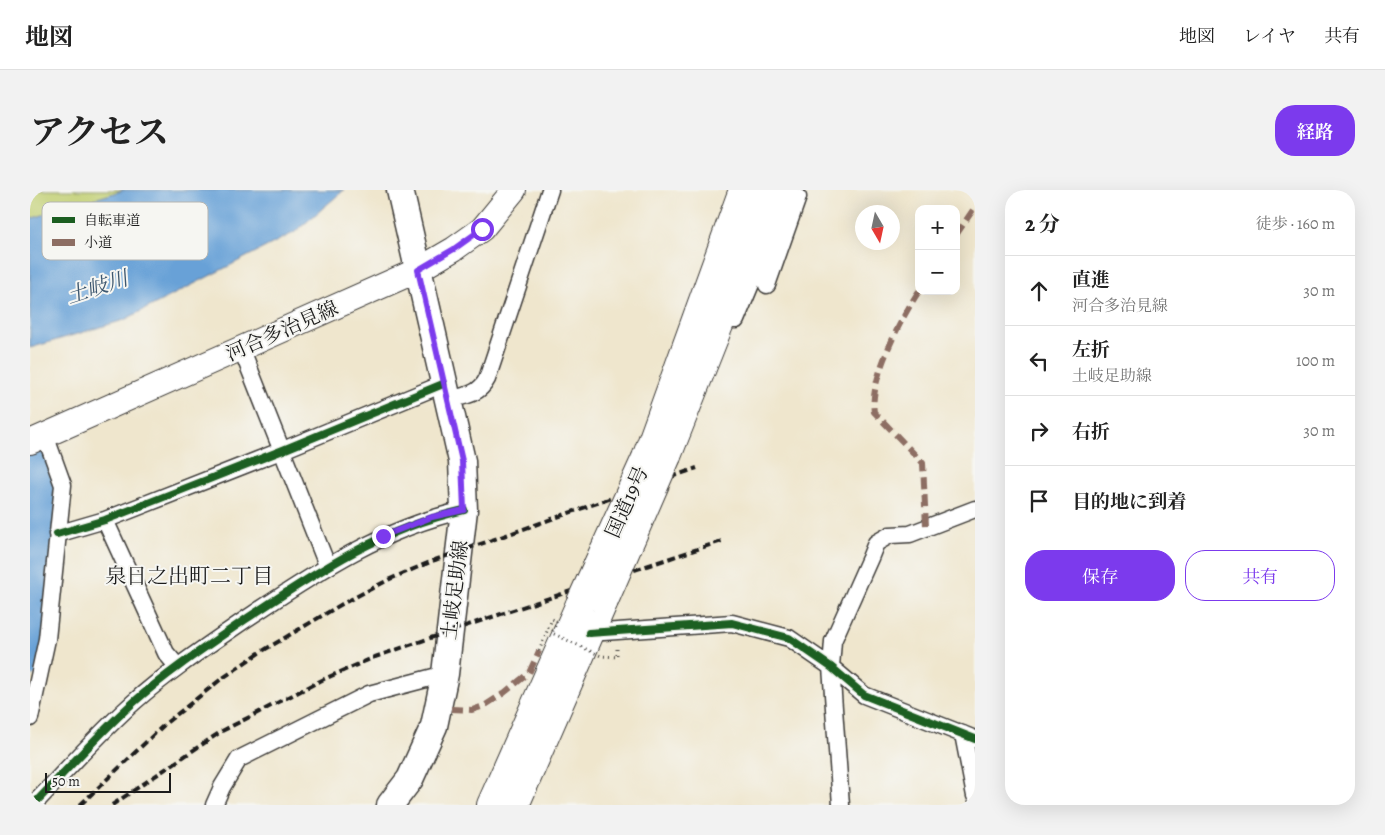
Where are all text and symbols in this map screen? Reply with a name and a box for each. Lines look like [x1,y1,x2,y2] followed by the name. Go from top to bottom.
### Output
[25,21,73,53] text: 地図
[1179,24,1215,48] text: 地図
[1243,24,1296,48] text: レイヤ
[1324,24,1360,48] text: 共有
[1275,105,1355,156] button: 経路
[30,108,169,156] text: アクセス
[42,202,208,260] legend
[855,205,900,250] north arrow
[915,205,960,295] map controls
[915,205,960,250] button: +
[1025,210,1060,238] text: 2 分
[84,211,140,230] text: 自転車道
[1256,213,1335,235] text: 徒歩 · 160 m
[471,218,494,241] route start
[84,233,112,252] text: 小道
[915,250,960,295] button: −
[63,263,133,310] water label: 土岐川
[1072,267,1110,293] text: 直進
[1025,277,1053,305] icon: ahead
[1303,280,1335,302] text: 30 m
[222,294,342,368] street label: 河合多治見線
[1072,295,1168,317] text: 河合多治見線
[1072,337,1110,363] text: 左折
[1025,347,1053,375] icon: left
[1296,350,1335,372] text: 100 m
[1072,365,1152,387] text: 土岐足助線
[1025,417,1053,445] icon: right
[1072,419,1110,445] text: 右折
[1303,420,1335,442] text: 30 m
[599,462,655,542] street label: 国道19号
[1025,487,1053,515] icon: arrive
[1072,489,1186,515] text: 目的地に到着
[372,525,395,548] route end
[436,539,474,641] street label: 土岐足助線
[1025,550,1175,601] button: 保存
[1185,550,1335,601] button: 共有
[105,562,273,590] district label: 泉日之出町二丁目
[45,770,171,793] scale bar
[52,772,80,791] text: 50 m

